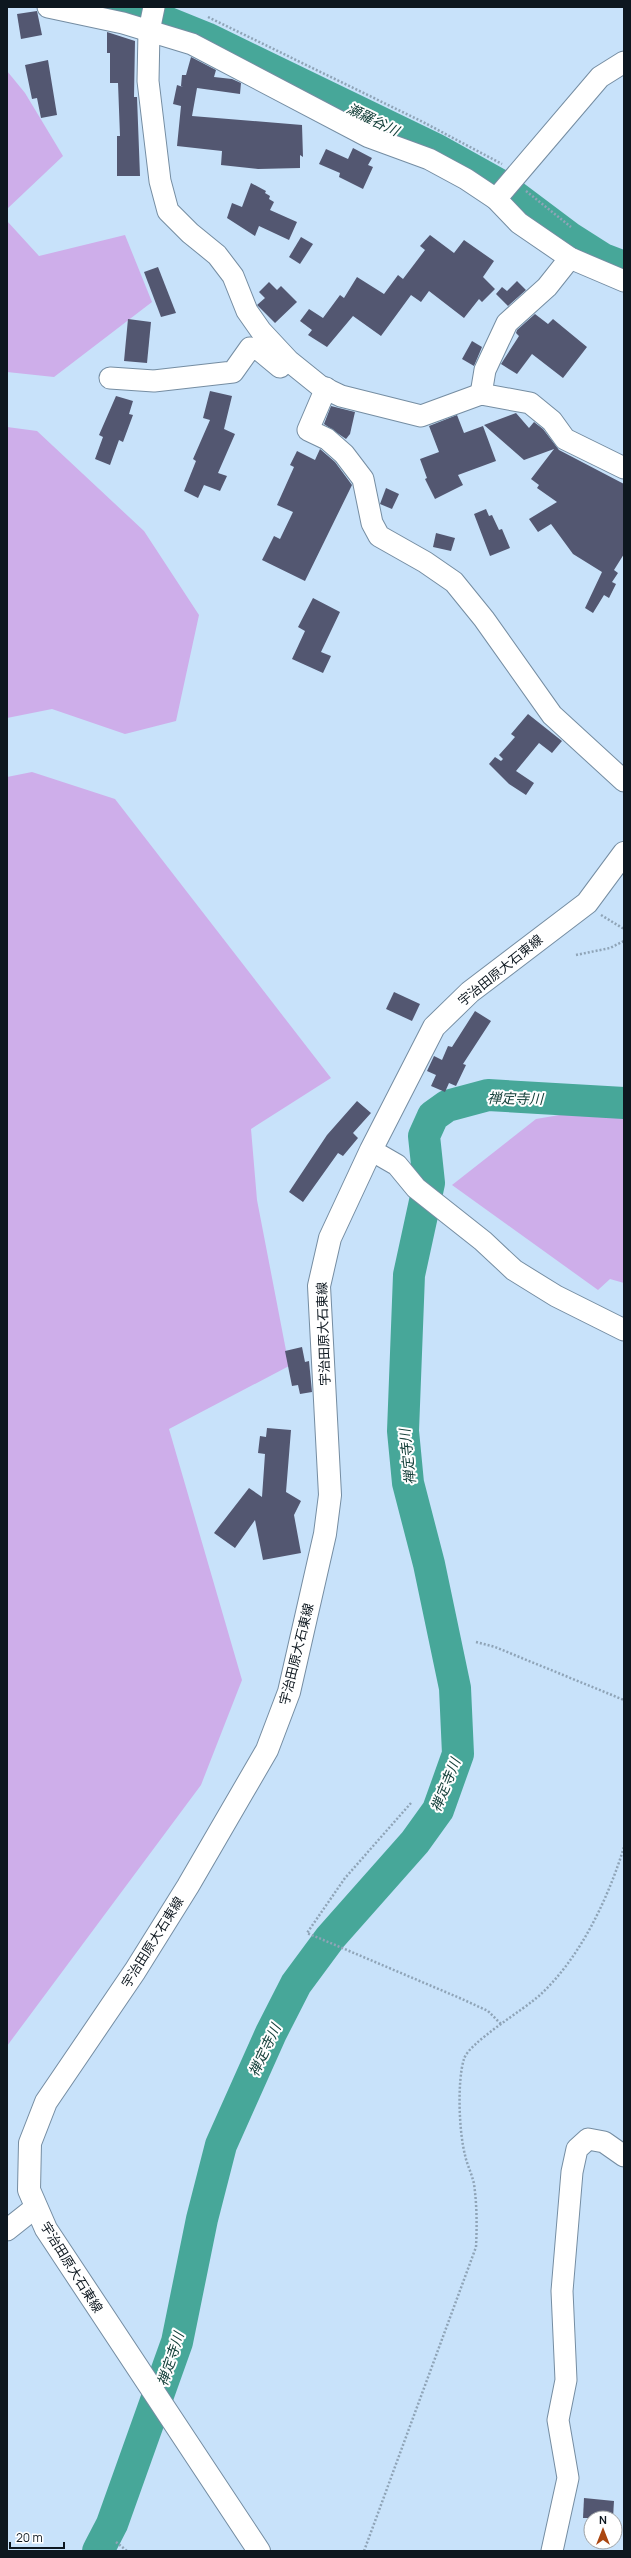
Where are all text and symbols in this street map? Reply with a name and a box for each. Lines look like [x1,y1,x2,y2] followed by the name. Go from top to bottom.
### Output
[344,98,404,141] water label: 瀬羅谷川
[454,930,546,1010] street label: 宇治田原大石東線
[487,1088,545,1108] water label: 禅定寺川
[312,1282,334,1386] street label: 宇治田原大石東線
[394,1426,419,1486] water label: 禅定寺川
[275,1601,317,1707] street label: 宇治田原大石東線
[426,1754,465,1815] water label: 禅定寺川
[117,1893,187,1991] street label: 宇治田原大石東線
[244,2019,285,2079] water label: 禅定寺川
[37,2218,107,2316] street label: 宇治田原大石東線
[152,2328,188,2389] water label: 禅定寺川
[583,2510,623,2550] north arrow
[599,2512,607,2527] text: N
[10,2524,64,2550] scale bar
[16,2529,43,2546] text: 20 m

